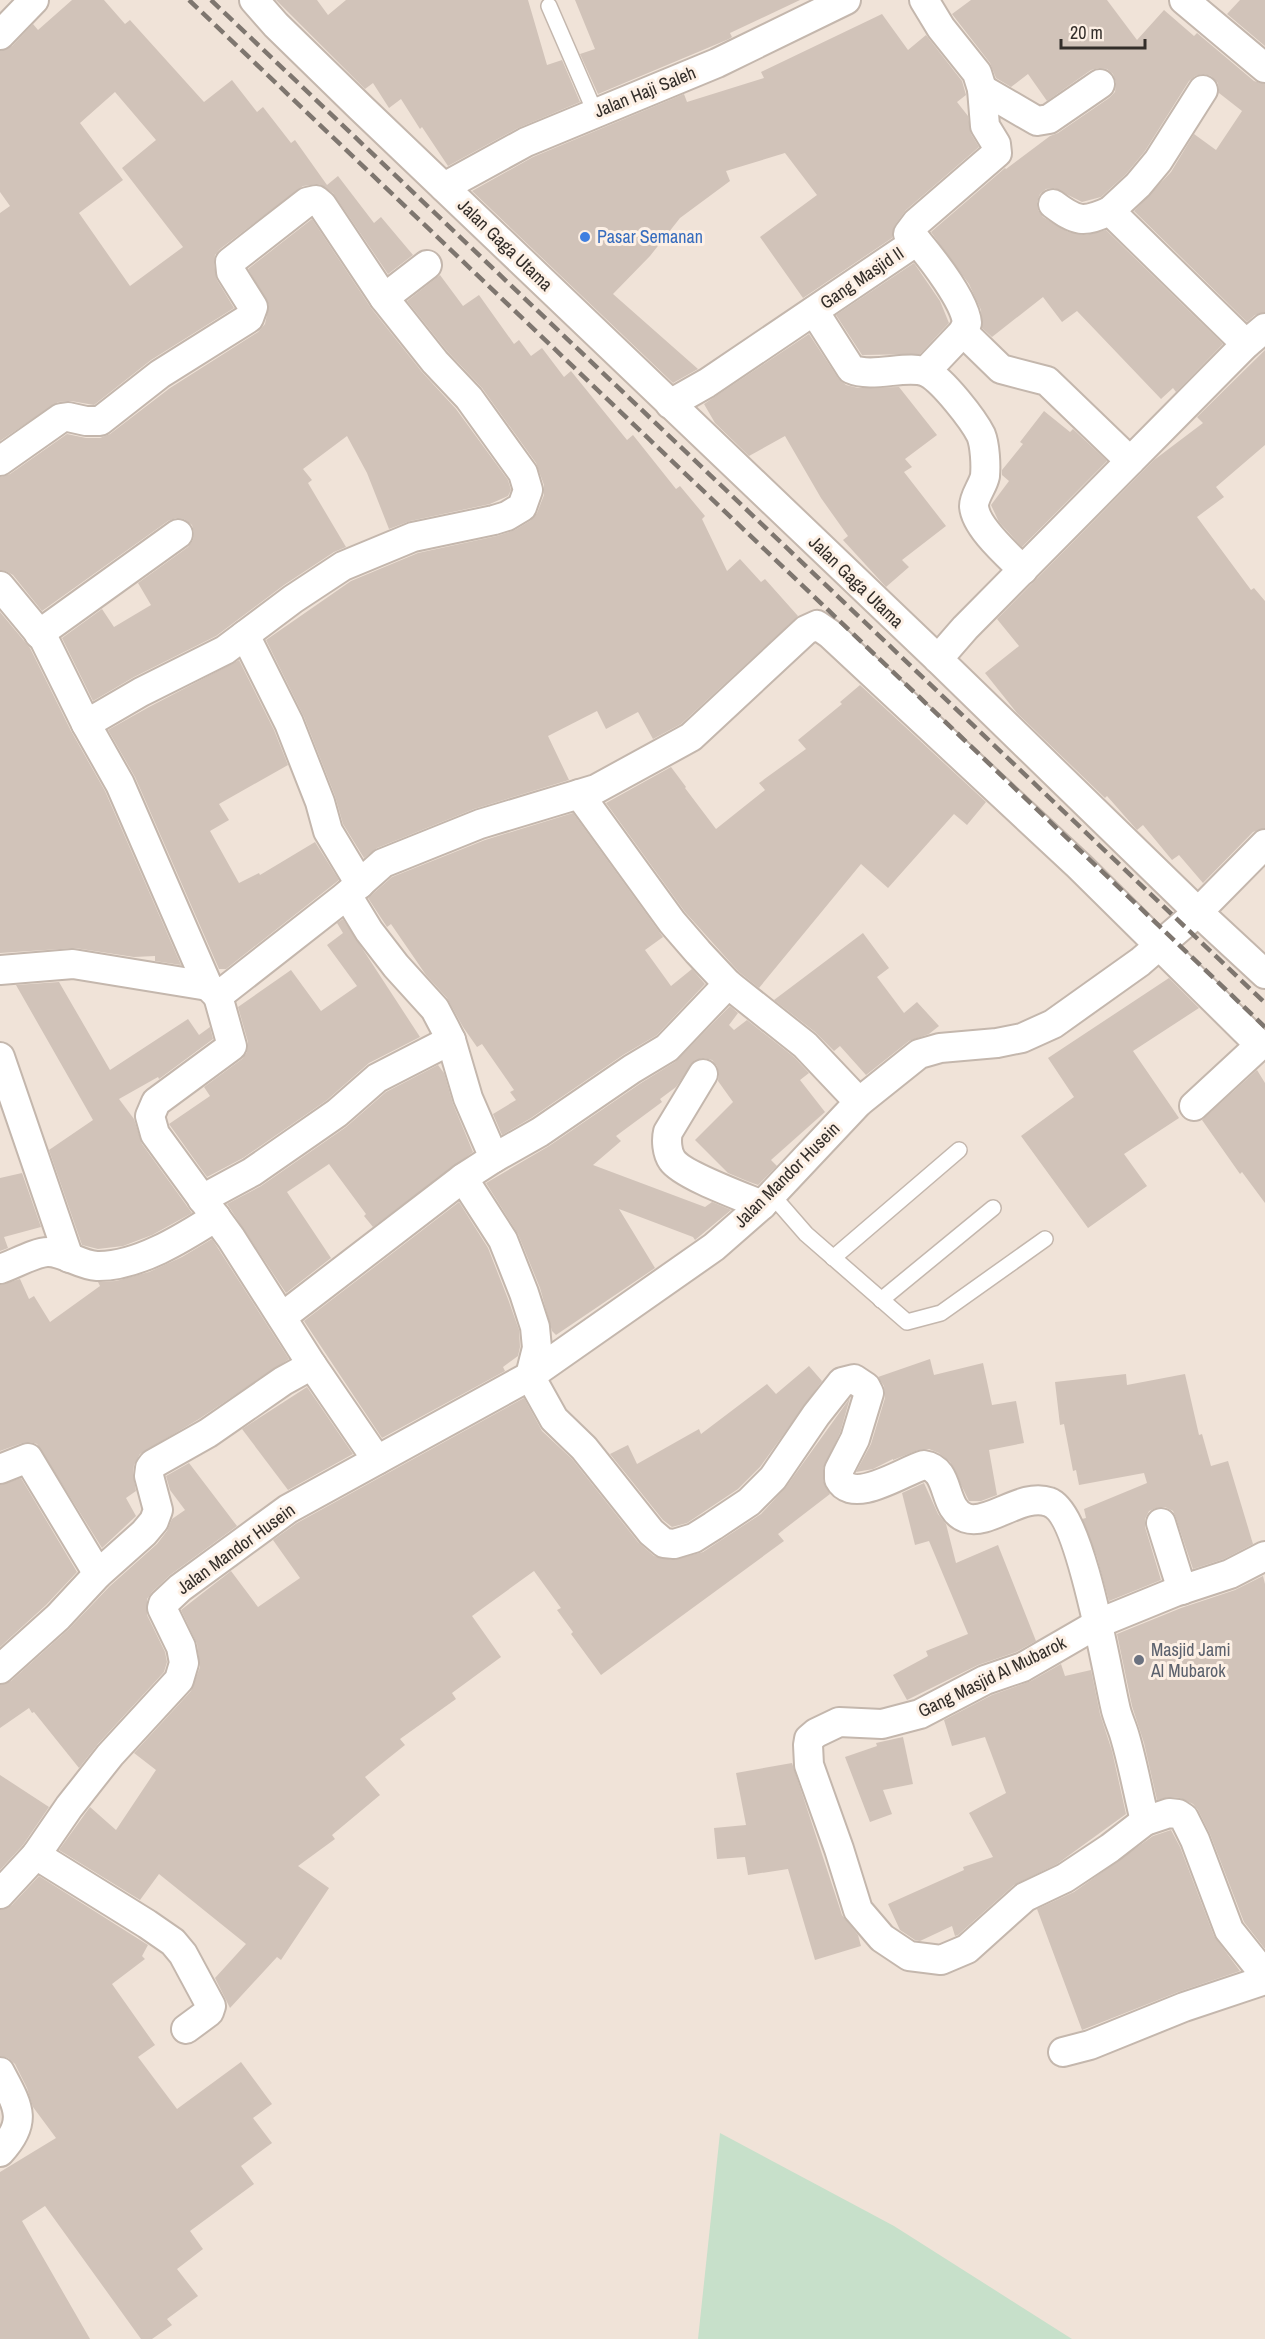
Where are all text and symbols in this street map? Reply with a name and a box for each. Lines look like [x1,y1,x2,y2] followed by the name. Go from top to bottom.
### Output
[1061,12,1145,50] scale bar
[1070,20,1103,45] text: 20 m
[590,60,699,123] street label: Jalan Haji Saleh
[452,193,558,296] street label: Jalan Gaga Utama
[597,224,703,249] place label: Pasar Semanan
[578,230,592,244] marker: Pasar Semanan
[815,240,909,315] street label: Gang Masjid II
[803,530,909,633] street label: Jalan Gaga Utama
[728,1116,845,1233] street label: Jalan Mandor Husein
[172,1497,300,1600] street label: Jalan Mandor Husein
[914,1630,1070,1723] street label: Gang Masjid Al Mubarok
[1150,1637,1231,1683] place label: Masjid Jami Al Mubarok
[1132,1653,1146,1667] marker: Masjid Jami Al Mubarok

